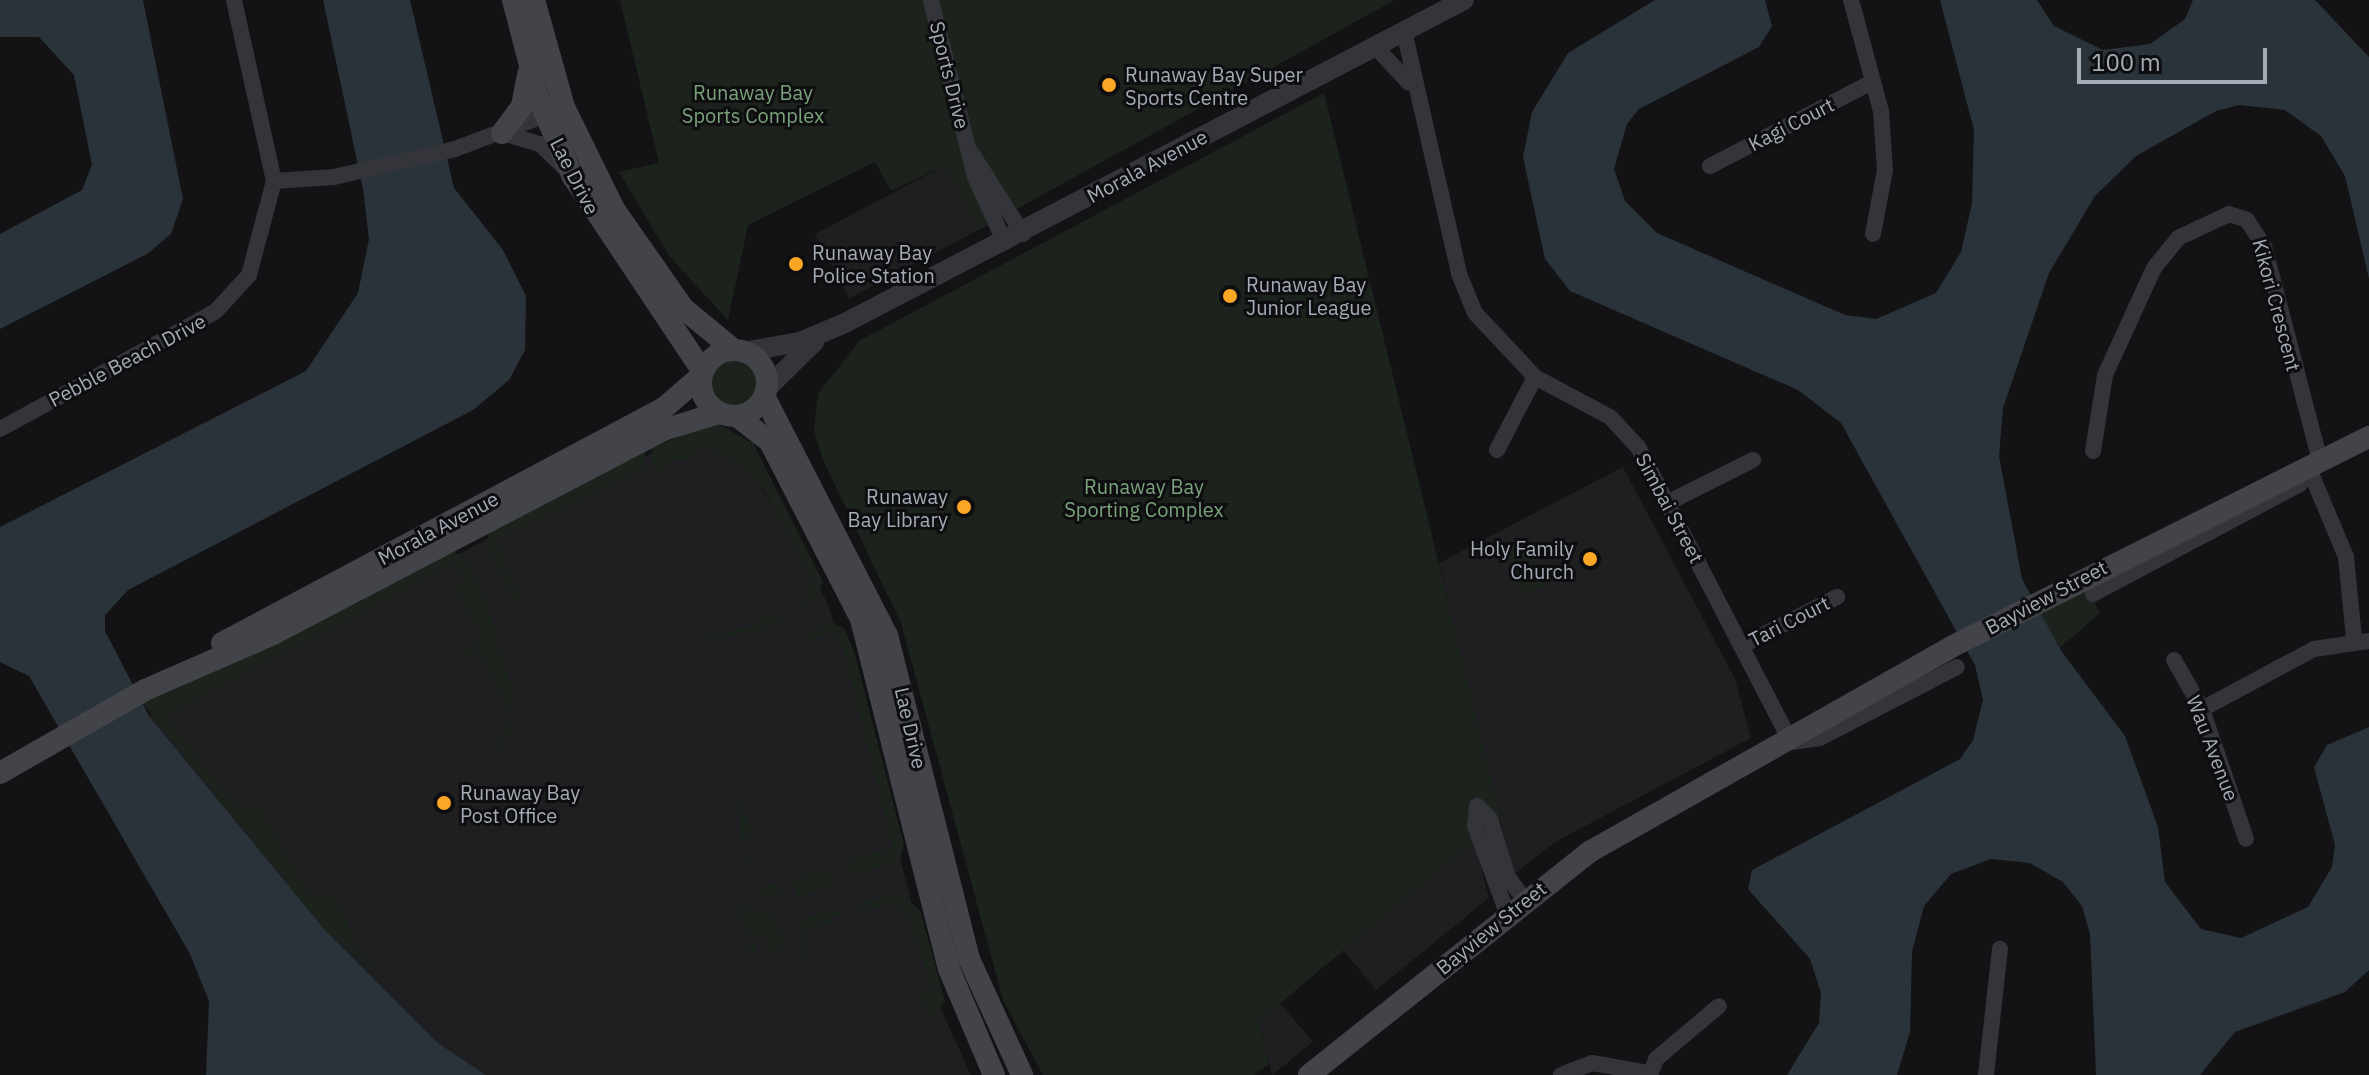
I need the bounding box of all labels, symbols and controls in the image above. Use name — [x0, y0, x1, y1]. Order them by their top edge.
street label: Sports Drive — [925, 19, 975, 131]
scale bar — [2081, 32, 2271, 82]
text: 100 m — [2091, 46, 2161, 78]
place label: Runaway Bay Super Sports Centre — [1125, 62, 1303, 109]
marker: Runaway Bay Super Sports Centre — [1100, 76, 1118, 94]
park label: Runaway Bay Sports Complex — [682, 81, 824, 128]
street label: Kagi Court — [1744, 92, 1838, 156]
street label: Morala Avenue — [1083, 124, 1211, 208]
street label: Lae Drive — [546, 134, 604, 218]
street label: Kikori Crescent — [2248, 236, 2306, 374]
place label: Runaway Bay Police Station — [812, 240, 935, 287]
marker: Runaway Bay Police Station — [787, 255, 805, 273]
place label: Runaway Bay Junior League — [1246, 272, 1371, 319]
marker: Runaway Bay Junior League — [1221, 287, 1239, 305]
street label: Pebble Beach Drive — [44, 308, 210, 412]
street label: Simbai Street — [1631, 449, 1709, 567]
park label: Runaway Bay Sporting Complex — [1064, 474, 1224, 521]
place label: Runaway Bay Library — [848, 484, 948, 531]
street label: Morala Avenue — [374, 486, 502, 570]
marker: Runaway Bay Library — [955, 498, 973, 516]
place label: Holy Family Church — [1470, 536, 1574, 583]
marker: Holy Family Church — [1581, 550, 1599, 568]
street label: Bayview Street — [1981, 555, 2111, 639]
street label: Tari Court — [1745, 591, 1833, 651]
street label: Lae Drive — [890, 685, 932, 771]
street label: Wau Avenue — [2182, 692, 2244, 804]
place label: Runaway Bay Post Office — [460, 780, 580, 827]
marker: Runaway Bay Post Office — [435, 794, 453, 812]
street label: Bayview Street — [1431, 876, 1551, 980]

